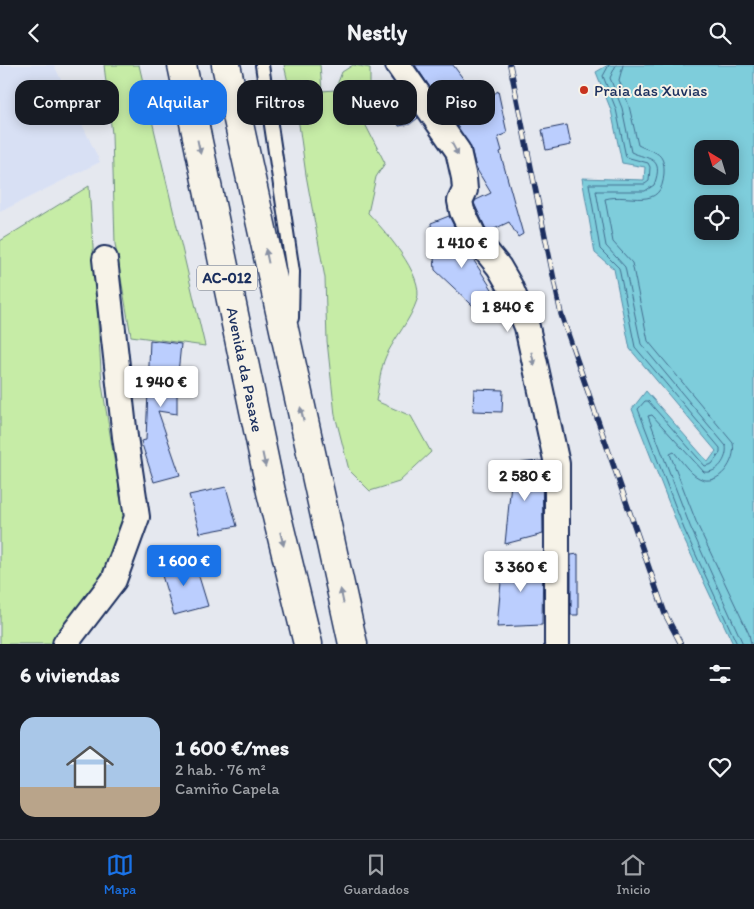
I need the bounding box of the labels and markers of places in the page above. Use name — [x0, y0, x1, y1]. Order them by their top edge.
place label: Praia das Xuvias — [594, 81, 707, 100]
marker: Praia das Xuvias — [578, 84, 590, 96]
pin: 1 410 € — [416, 227, 508, 269]
pin: 1 840 € — [462, 291, 554, 333]
pin: 1 940 € — [115, 365, 207, 408]
pin: 2 580 € — [479, 459, 571, 502]
pin: 1 600 € — [138, 545, 230, 587]
pin: 3 360 € — [475, 551, 567, 593]

